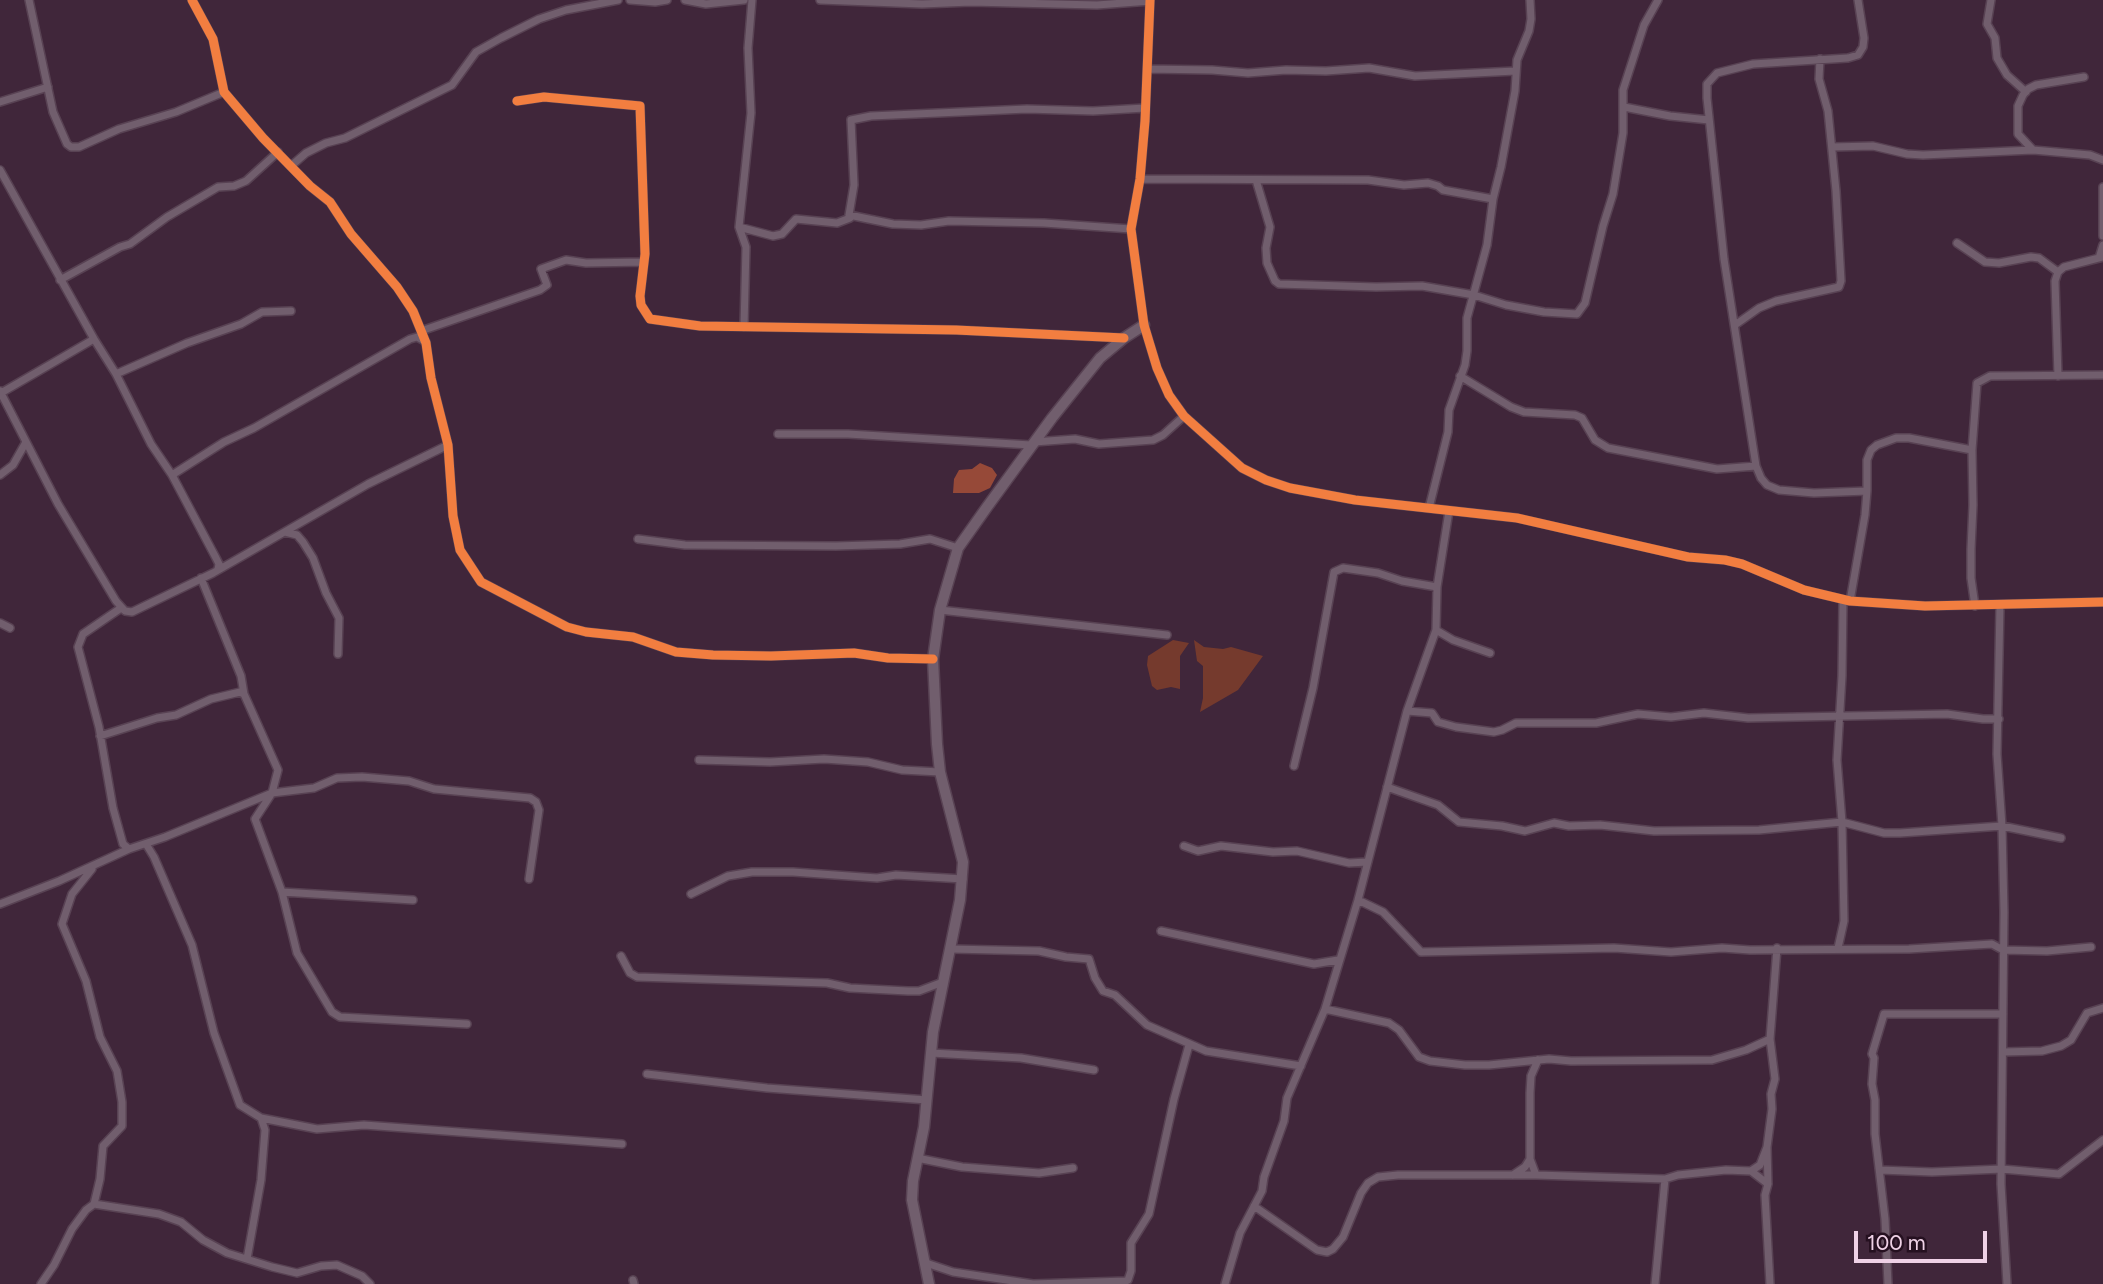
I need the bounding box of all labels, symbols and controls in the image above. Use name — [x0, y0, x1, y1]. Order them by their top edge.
scale bar — [1858, 1218, 1991, 1262]
text: 100 m — [1867, 1230, 1926, 1255]

